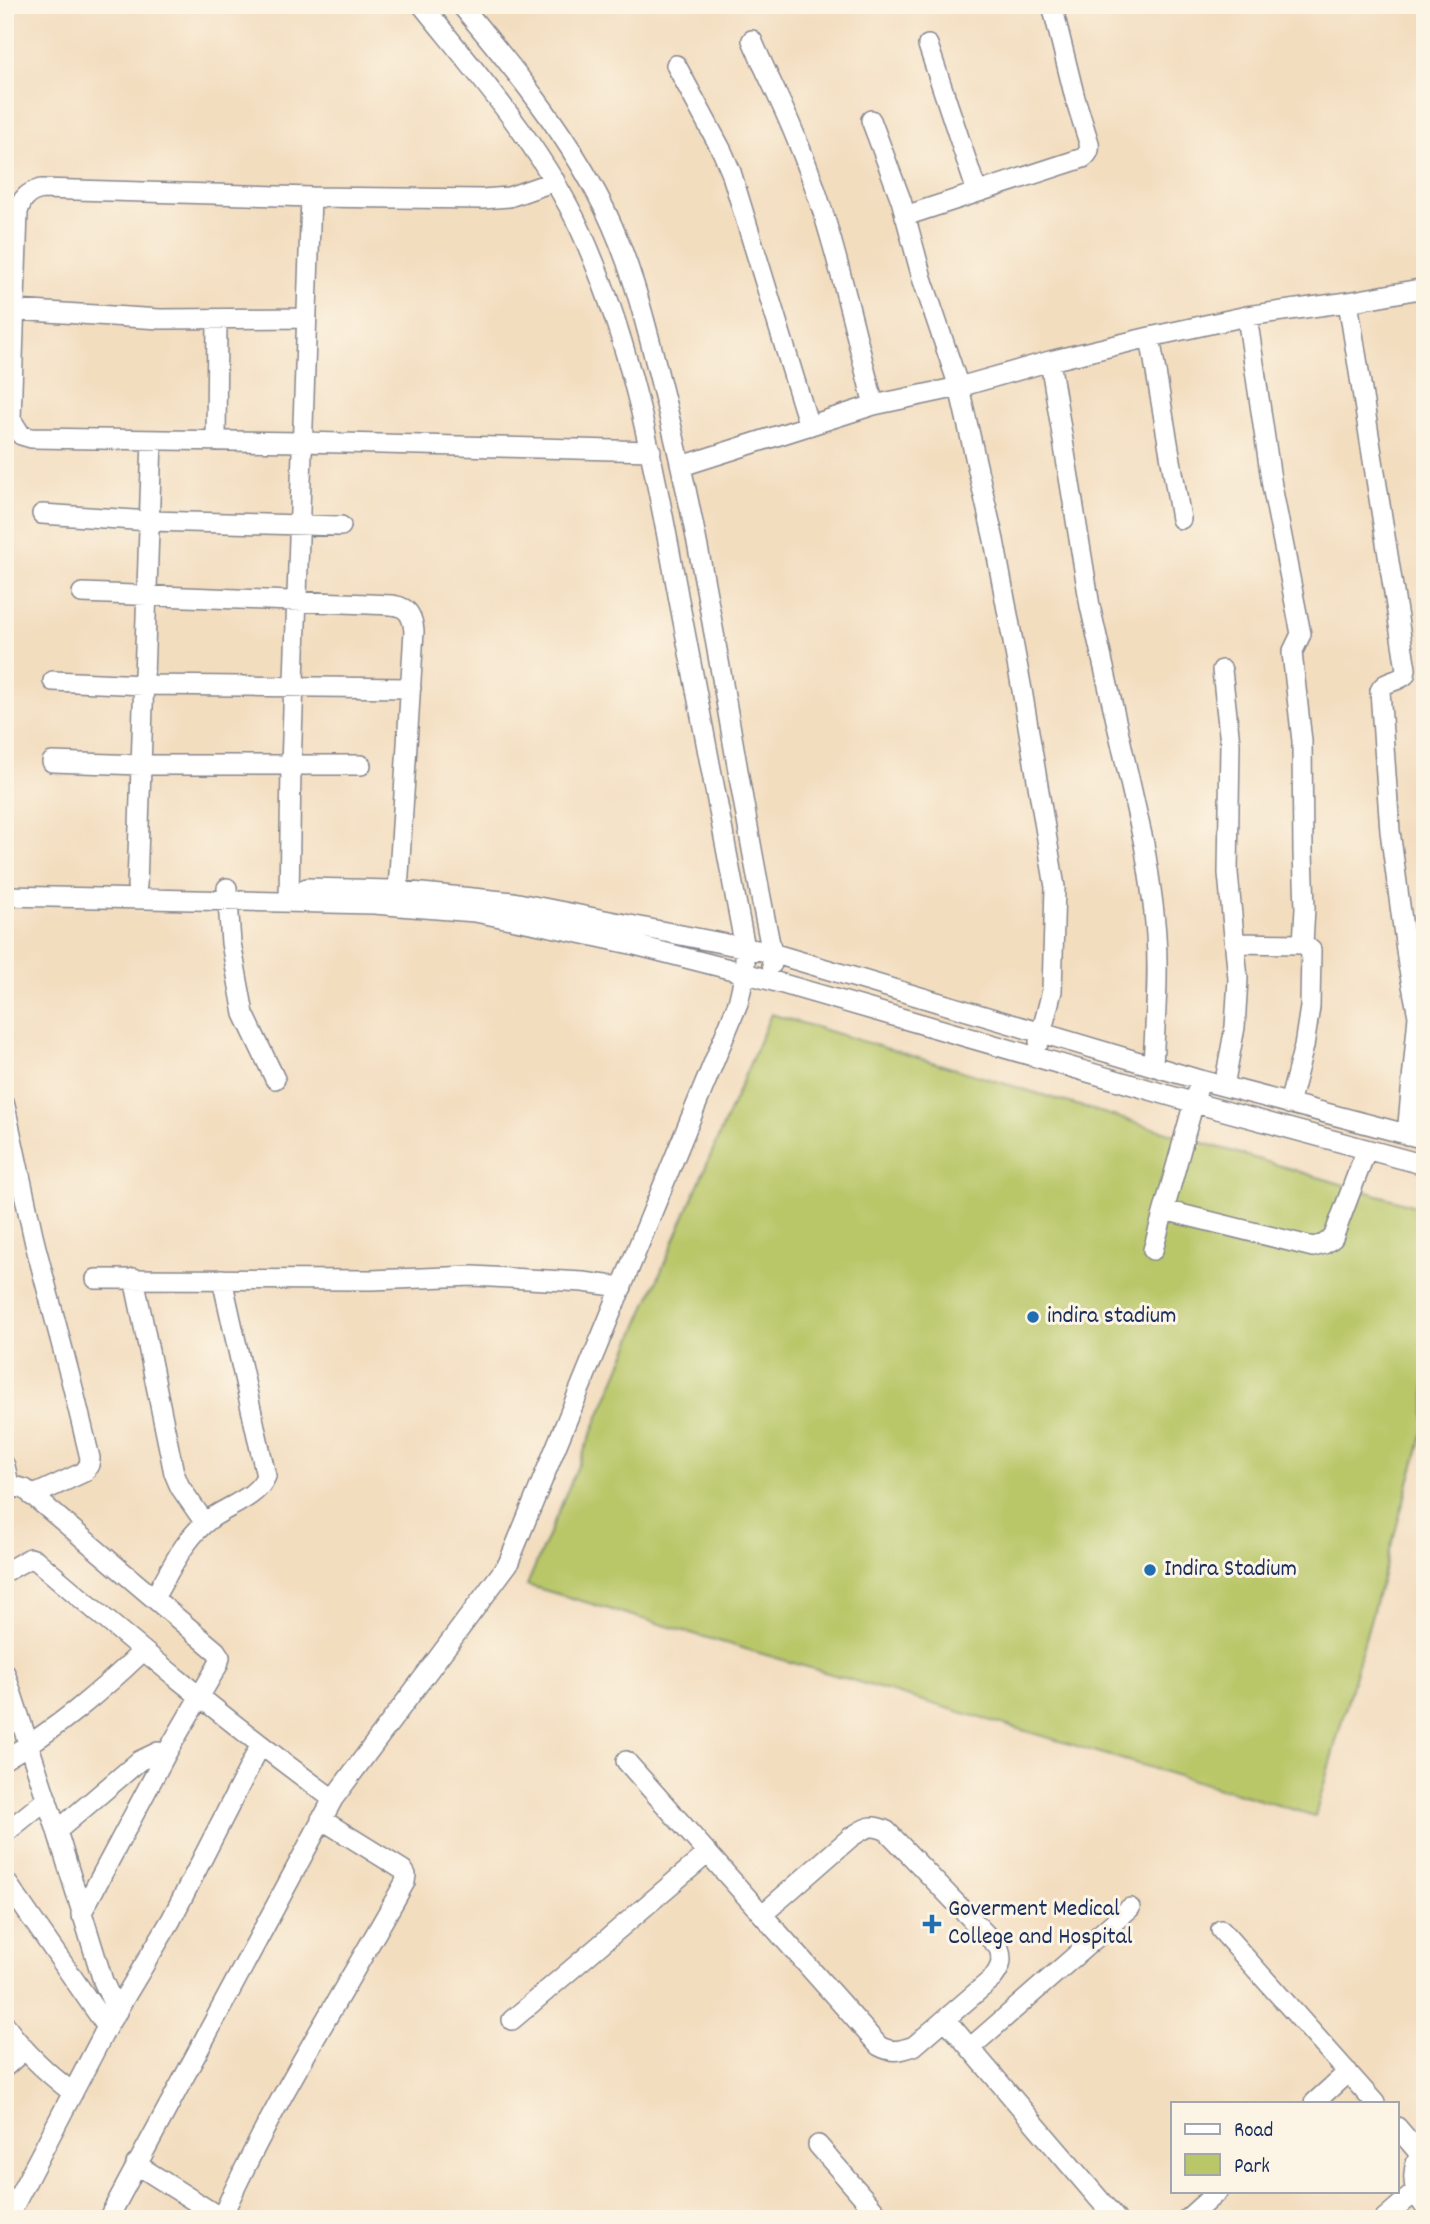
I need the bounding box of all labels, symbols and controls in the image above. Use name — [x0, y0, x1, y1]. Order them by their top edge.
place label: indira stadium — [1047, 1300, 1176, 1334]
marker: indira stadium — [1025, 1309, 1041, 1325]
place label: Indira Stadium — [1164, 1553, 1297, 1587]
marker: Indira Stadium — [1142, 1562, 1158, 1578]
place label: Goverment Medical College and Hospital — [948, 1893, 1133, 1955]
marker: Goverment Medical College and Hospital — [922, 1914, 942, 1934]
legend — [1171, 2102, 1398, 2192]
text: Road — [1234, 2117, 1273, 2147]
text: Park — [1234, 2153, 1270, 2183]

